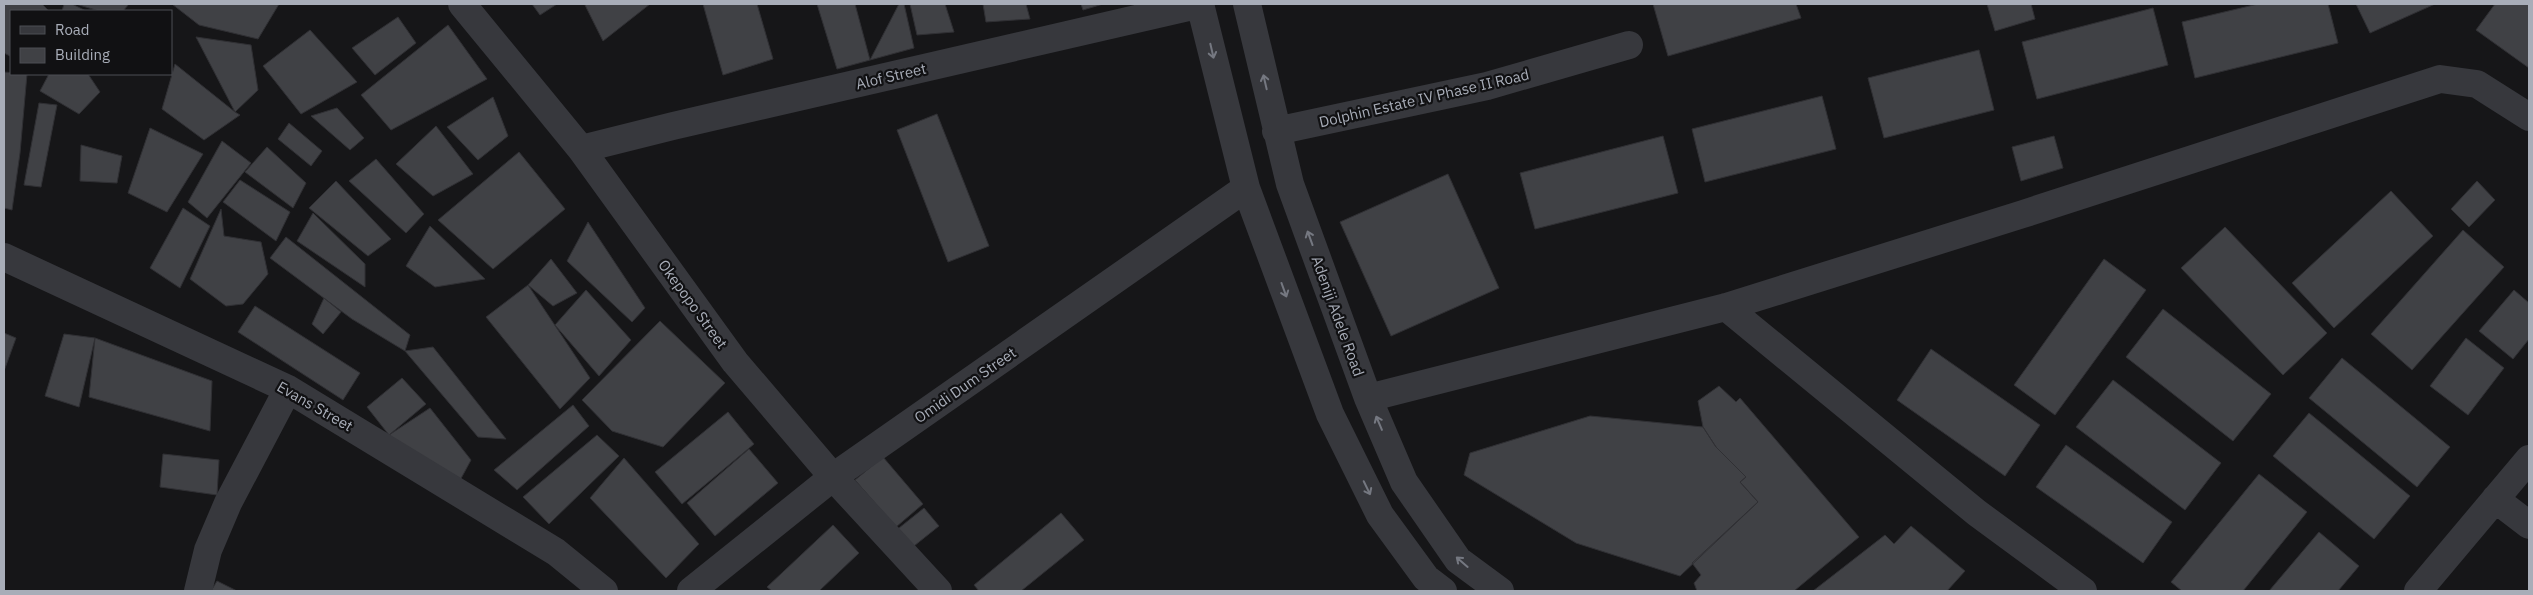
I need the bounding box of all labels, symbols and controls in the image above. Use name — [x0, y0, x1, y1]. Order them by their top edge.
legend — [10, 10, 172, 75]
text: Road — [55, 20, 90, 39]
one-way arrow — [1208, 43, 1217, 59]
text: Building — [55, 45, 110, 64]
street label: Alof Street — [854, 59, 928, 93]
street label: Dolphin Estate IV Phase II Road — [1317, 65, 1531, 131]
one-way arrow — [1260, 75, 1269, 91]
one-way arrow — [1305, 231, 1314, 247]
street label: Adeniji Adele Road — [1307, 253, 1369, 379]
street label: Okepopo Street — [654, 256, 732, 352]
one-way arrow — [1280, 282, 1289, 297]
street label: Omidi Dum Street — [910, 343, 1020, 427]
street label: Evans Street — [274, 377, 356, 435]
one-way arrow — [1373, 416, 1382, 431]
one-way arrow — [1362, 480, 1372, 495]
one-way arrow — [1455, 556, 1468, 567]

